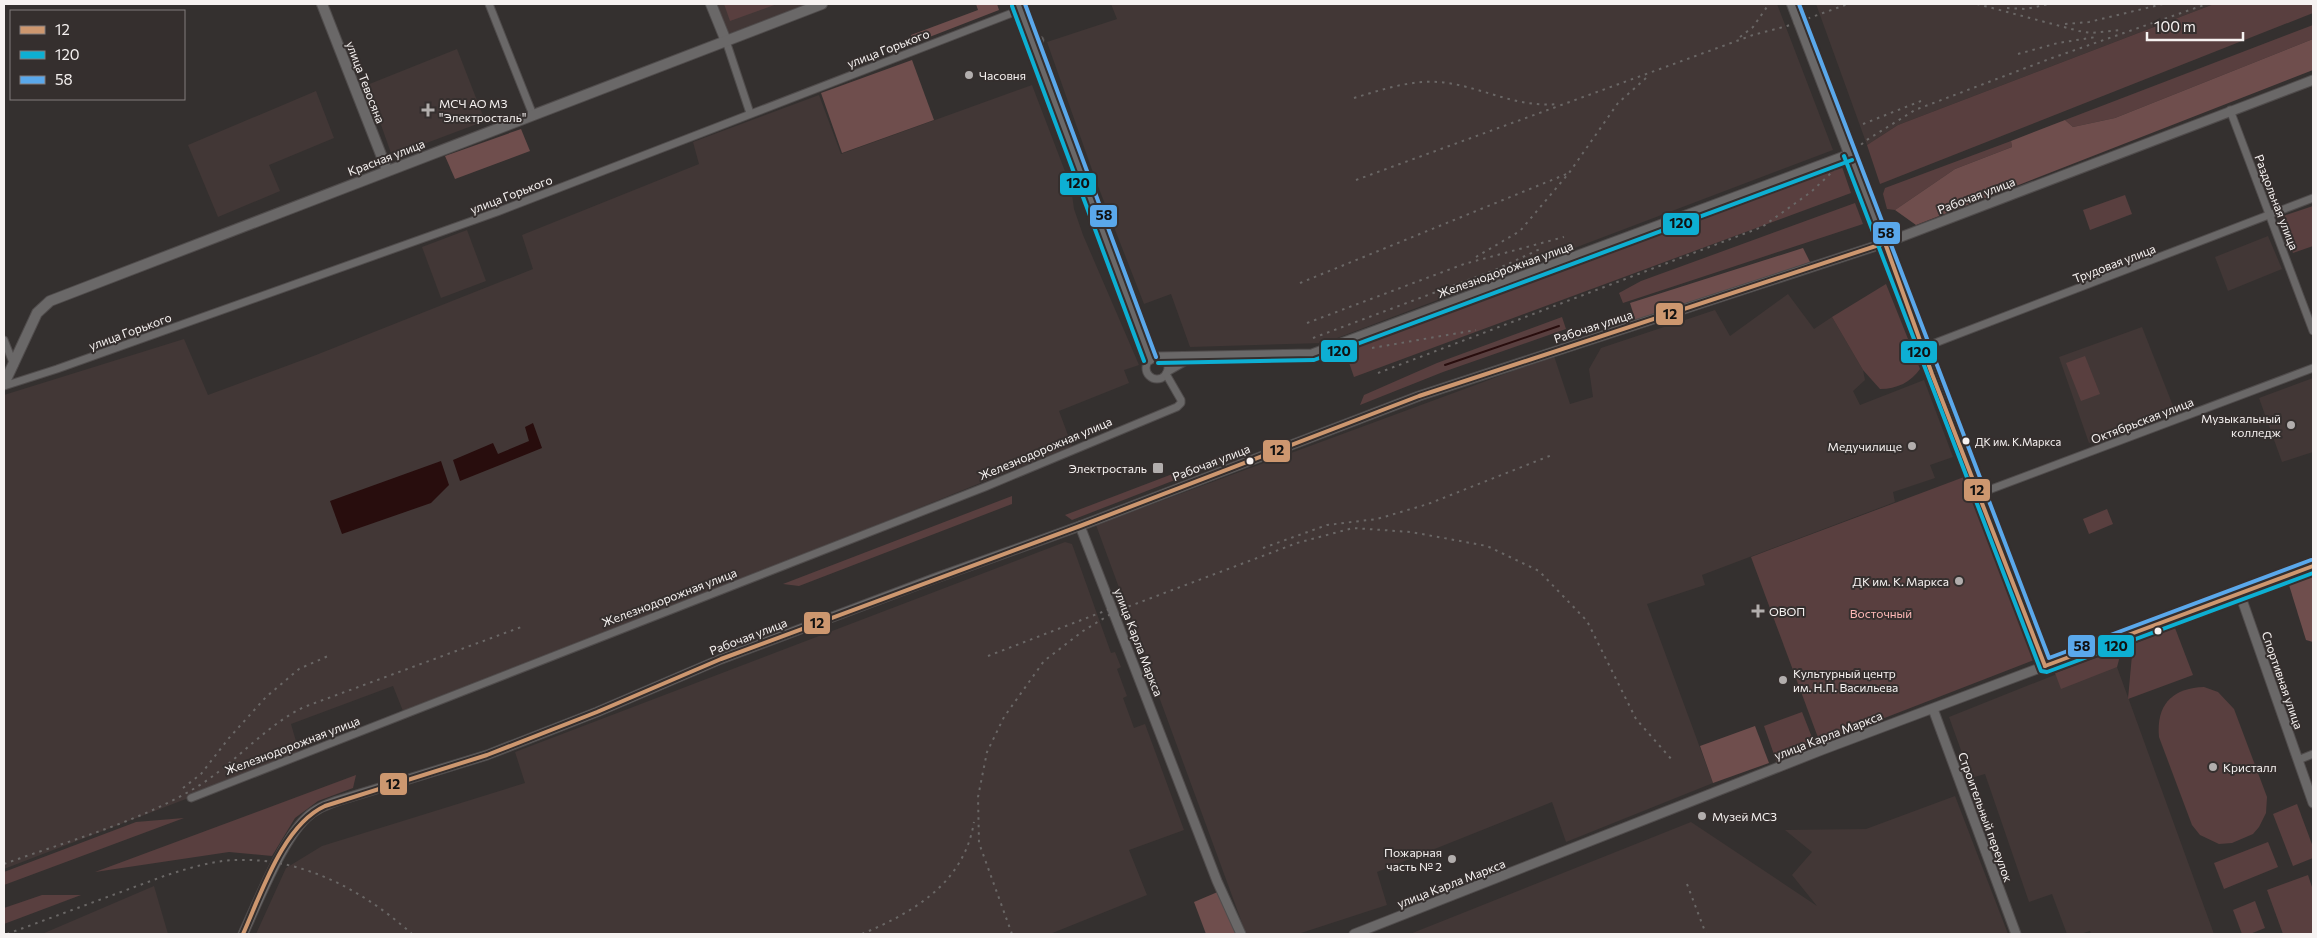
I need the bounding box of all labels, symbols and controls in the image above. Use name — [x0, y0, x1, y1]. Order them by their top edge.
legend — [10, 10, 185, 100]
scale bar — [2147, 10, 2243, 42]
text: 100 m — [2154, 17, 2196, 35]
text: 12 — [55, 20, 70, 38]
street label: улица Горького — [845, 26, 931, 70]
street label: улица Тевосяна — [344, 39, 388, 125]
text: 120 — [55, 45, 79, 63]
place label: Часовня — [979, 68, 1026, 82]
marker: Часовня — [963, 69, 975, 81]
text: 58 — [55, 70, 73, 88]
place label: МСЧ АО МЗ "Электросталь" — [439, 96, 526, 124]
marker: МСЧ АО МЗ "Электросталь" — [421, 103, 435, 117]
street label: Красная улица — [345, 136, 427, 178]
street label: Раздольная улица — [2252, 152, 2302, 252]
street label: улица Горького — [468, 172, 554, 216]
line badge: 120 — [1059, 172, 1097, 196]
text: 120 — [1066, 174, 1090, 191]
street label: Рабочая улица — [1935, 174, 2017, 216]
line badge: 58 — [1089, 204, 1118, 228]
text: 58 — [1096, 206, 1113, 223]
line badge: 120 — [1662, 212, 1700, 236]
text: 120 — [1669, 214, 1693, 231]
line badge: 58 — [1872, 221, 1901, 245]
text: 58 — [1878, 224, 1895, 241]
street label: Железнодорожная улица — [1435, 238, 1575, 300]
street label: Трудовая улица — [2071, 241, 2157, 285]
line badge: 12 — [1655, 302, 1684, 326]
text: 12 — [1663, 305, 1677, 322]
street label: Рабочая улица — [1552, 307, 1634, 345]
street label: улица Горького — [87, 310, 173, 352]
line badge: 120 — [1320, 339, 1358, 363]
line badge: 120 — [1900, 340, 1938, 364]
text: 120 — [1327, 342, 1351, 359]
text: 120 — [1907, 343, 1931, 360]
street label: Октябрьская улица — [2089, 394, 2195, 446]
place label: Музыкальный колледж — [2201, 411, 2281, 439]
street label: Железнодорожная улица — [976, 414, 1114, 482]
marker: Музыкальный колледж — [2285, 419, 2297, 431]
place label: ДК им. К.Маркса — [1975, 435, 2061, 448]
marker: ДК им. К.Маркса — [1961, 436, 1971, 446]
line badge: 12 — [1262, 439, 1291, 463]
place label: Медучилище — [1828, 439, 1902, 453]
marker: Медучилище — [1906, 440, 1918, 452]
street label: Рабочая улица — [1170, 441, 1252, 483]
text: 12 — [1270, 441, 1284, 458]
unlabelled marker — [1245, 456, 1255, 466]
place label: Электросталь — [1069, 461, 1147, 475]
marker: Электросталь — [1151, 461, 1165, 475]
line badge: 12 — [1963, 478, 1991, 502]
text: 12 — [1970, 481, 1984, 498]
street label: Железнодорожная улица — [600, 565, 738, 629]
place label: ДК им. К. Маркса — [1853, 574, 1949, 588]
marker: ДК им. К. Маркса — [1953, 575, 1965, 587]
street label: улица Карла Маркса — [1112, 586, 1166, 698]
marker: ОВОП — [1751, 604, 1765, 618]
place label: ОВОП — [1769, 604, 1805, 618]
park label: Восточный — [1850, 606, 1912, 620]
line badge: 12 — [803, 611, 831, 635]
text: 12 — [810, 614, 824, 631]
street label: Рабочая улица — [707, 615, 789, 657]
unlabelled marker — [2153, 626, 2163, 636]
street label: Спортивная улица — [2260, 629, 2306, 731]
line badge: 58 — [2067, 634, 2096, 658]
line badge: 120 — [2097, 634, 2135, 658]
text: 58 — [2074, 637, 2091, 654]
text: 120 — [2104, 637, 2128, 654]
place label: Культурный центр им. Н.П. Васильева — [1793, 666, 1898, 694]
marker: Культурный центр им. Н.П. Васильева — [1777, 674, 1789, 686]
street label: улица Карла Маркса — [1772, 708, 1884, 762]
street label: Железнодорожная улица — [223, 713, 361, 777]
street label: Строительный переулок — [1956, 750, 2016, 884]
place label: Кристалл — [2223, 760, 2277, 774]
marker: Кристалл — [2207, 761, 2219, 773]
line badge: 12 — [379, 772, 408, 796]
text: 12 — [386, 775, 400, 792]
place label: Музей МСЗ — [1712, 809, 1777, 823]
marker: Музей МСЗ — [1696, 810, 1708, 822]
place label: Пожарная часть № 2 — [1384, 845, 1442, 873]
marker: Пожарная часть № 2 — [1446, 853, 1458, 865]
street label: улица Карла Маркса — [1395, 856, 1507, 910]

